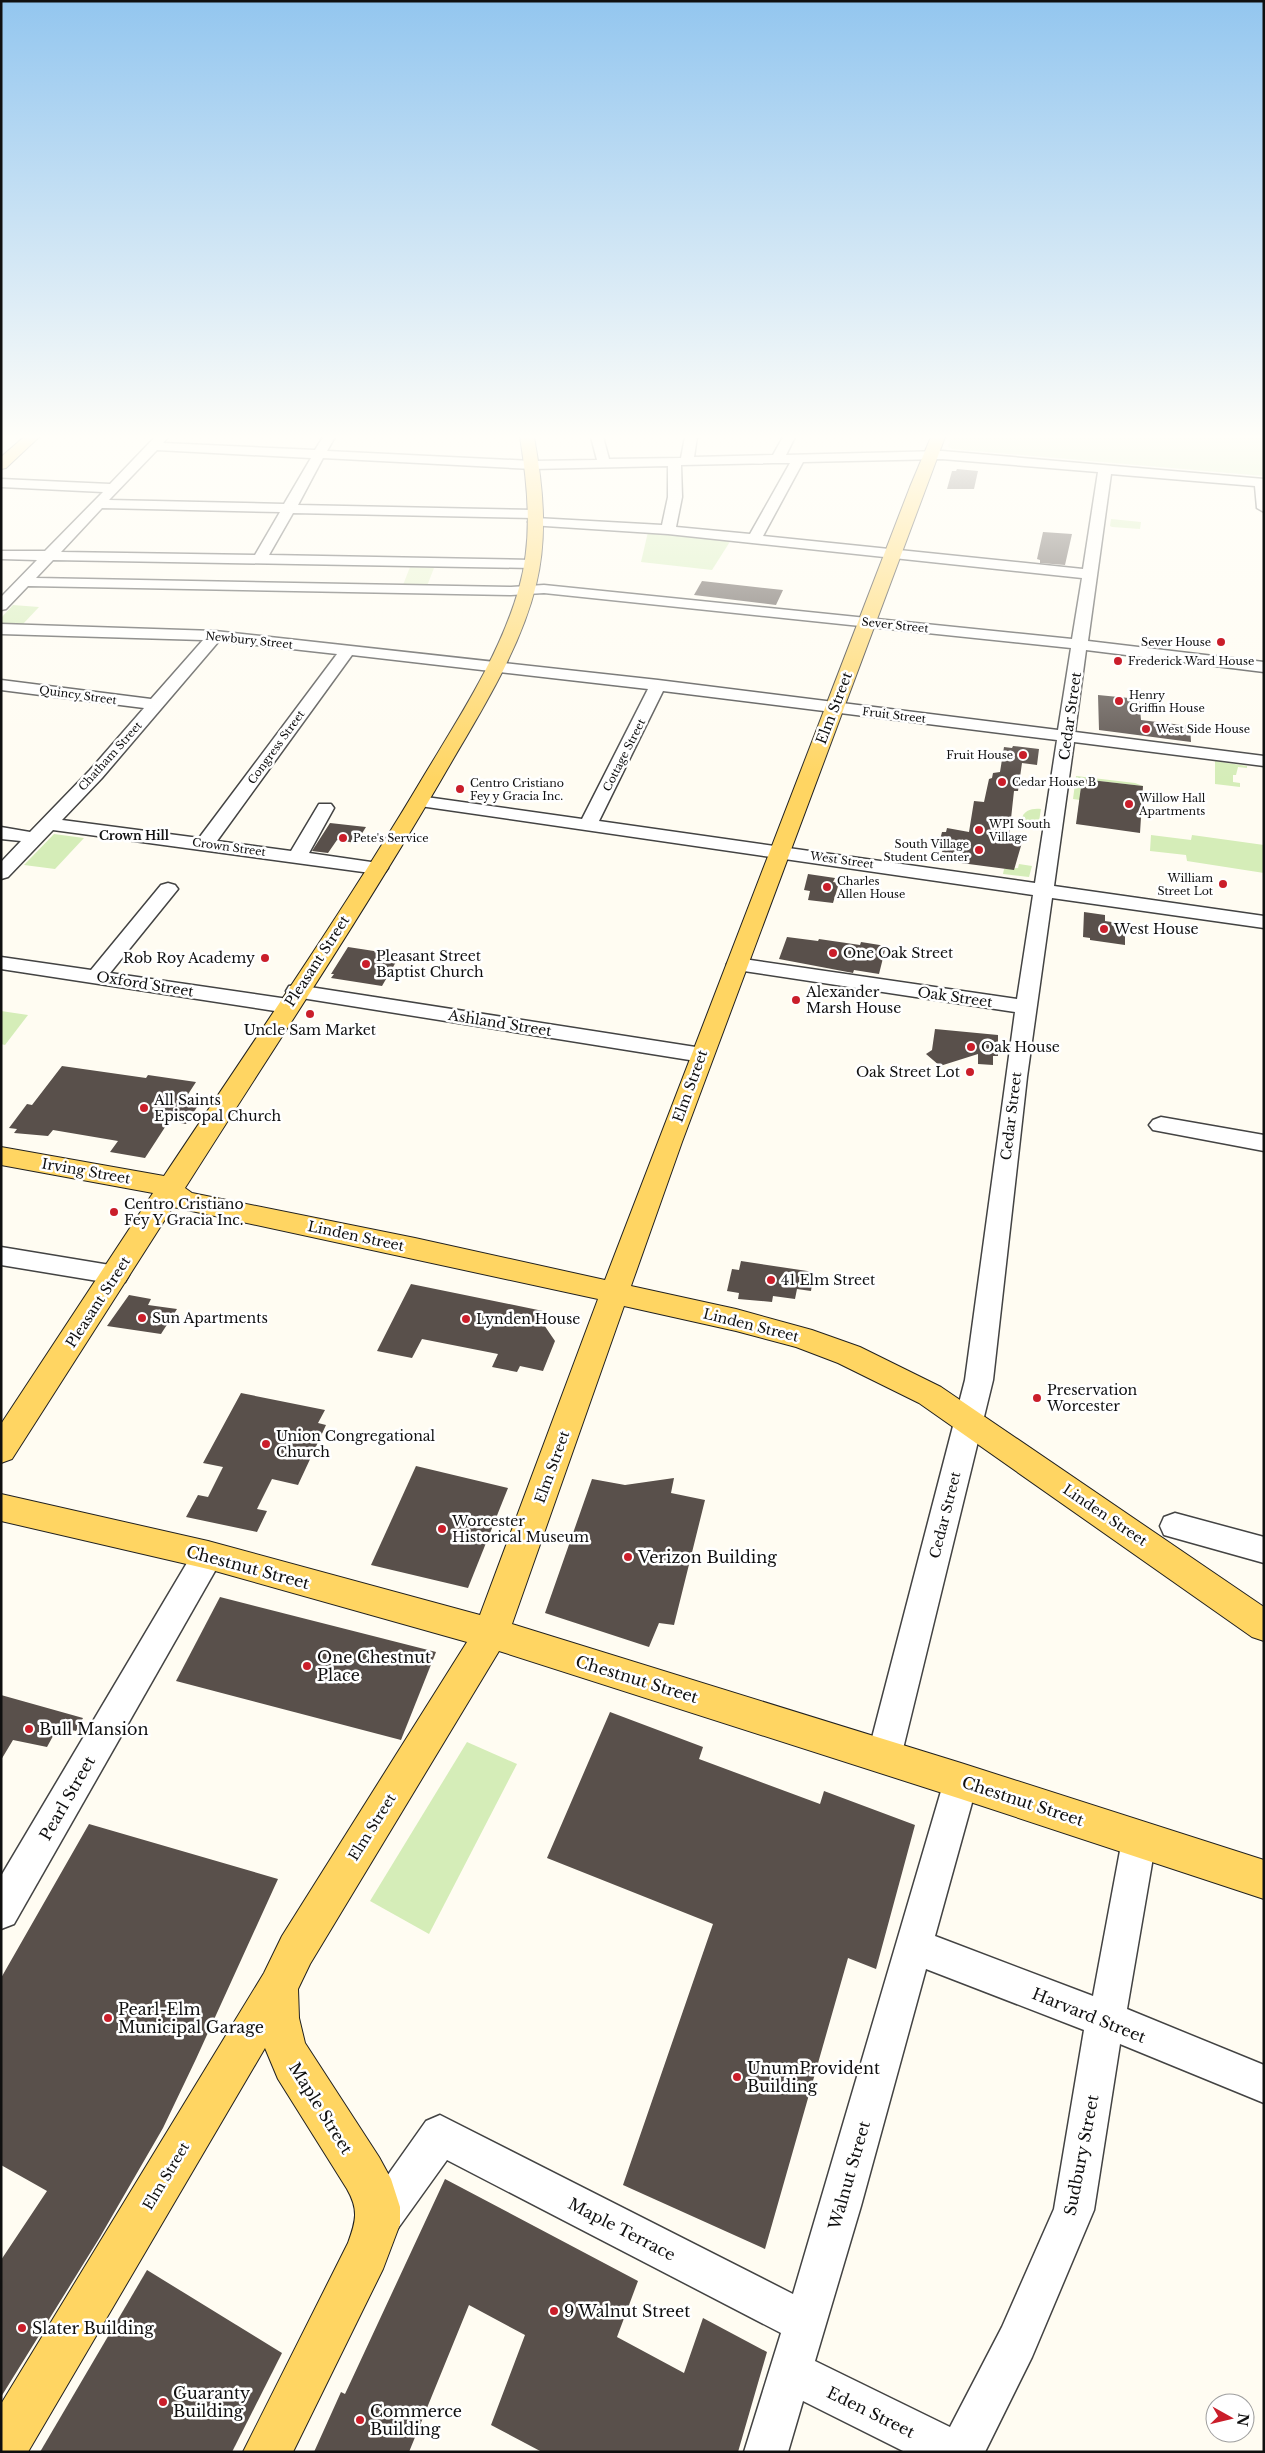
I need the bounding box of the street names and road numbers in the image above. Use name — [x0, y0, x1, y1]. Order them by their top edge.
street label: Sever Street — [861, 615, 930, 636]
street label: Newbury Street — [205, 628, 294, 652]
street label: Elm Street — [812, 669, 856, 747]
street label: Cedar Street — [1055, 670, 1085, 761]
street label: Quincy Street — [38, 683, 118, 707]
street label: Fruit Street — [861, 704, 927, 726]
street label: Congress Street — [245, 707, 308, 787]
street label: Cottage Street — [600, 716, 649, 794]
street label: Chatham Street — [75, 718, 145, 794]
street label: Crown Street — [191, 835, 268, 859]
street label: West Street — [808, 848, 875, 871]
street label: Pleasant Street — [281, 911, 354, 1010]
street label: Oxford Street — [95, 967, 196, 1001]
street label: Oak Street — [916, 983, 994, 1011]
street label: Ashland Street — [446, 1006, 554, 1040]
street label: Elm Street — [669, 1047, 712, 1125]
street label: Cedar Street — [997, 1070, 1025, 1161]
street label: Irving Street — [40, 1154, 132, 1188]
street label: Linden Street — [306, 1217, 406, 1255]
street label: Pleasant Street — [62, 1252, 135, 1351]
street label: Linden Street — [701, 1304, 801, 1346]
street label: Elm Street — [531, 1428, 574, 1506]
street label: Cedar Street — [926, 1469, 965, 1560]
street label: Linden Street — [1059, 1480, 1151, 1550]
street label: Chestnut Street — [184, 1541, 312, 1593]
street label: Chestnut Street — [573, 1651, 701, 1707]
street label: Pearl Street — [35, 1752, 99, 1844]
street label: Chestnut Street — [960, 1772, 1086, 1830]
street label: Elm Street — [344, 1789, 400, 1864]
street label: Harvard Street — [1029, 1983, 1149, 2047]
street label: Maple Street — [285, 2058, 357, 2158]
street label: Sudbury Street — [1059, 2093, 1103, 2217]
street label: Walnut Street — [824, 2118, 874, 2233]
street label: Elm Street — [139, 2138, 194, 2213]
street label: Maple Terrace — [565, 2193, 679, 2265]
street label: Eden Street — [824, 2382, 918, 2442]

